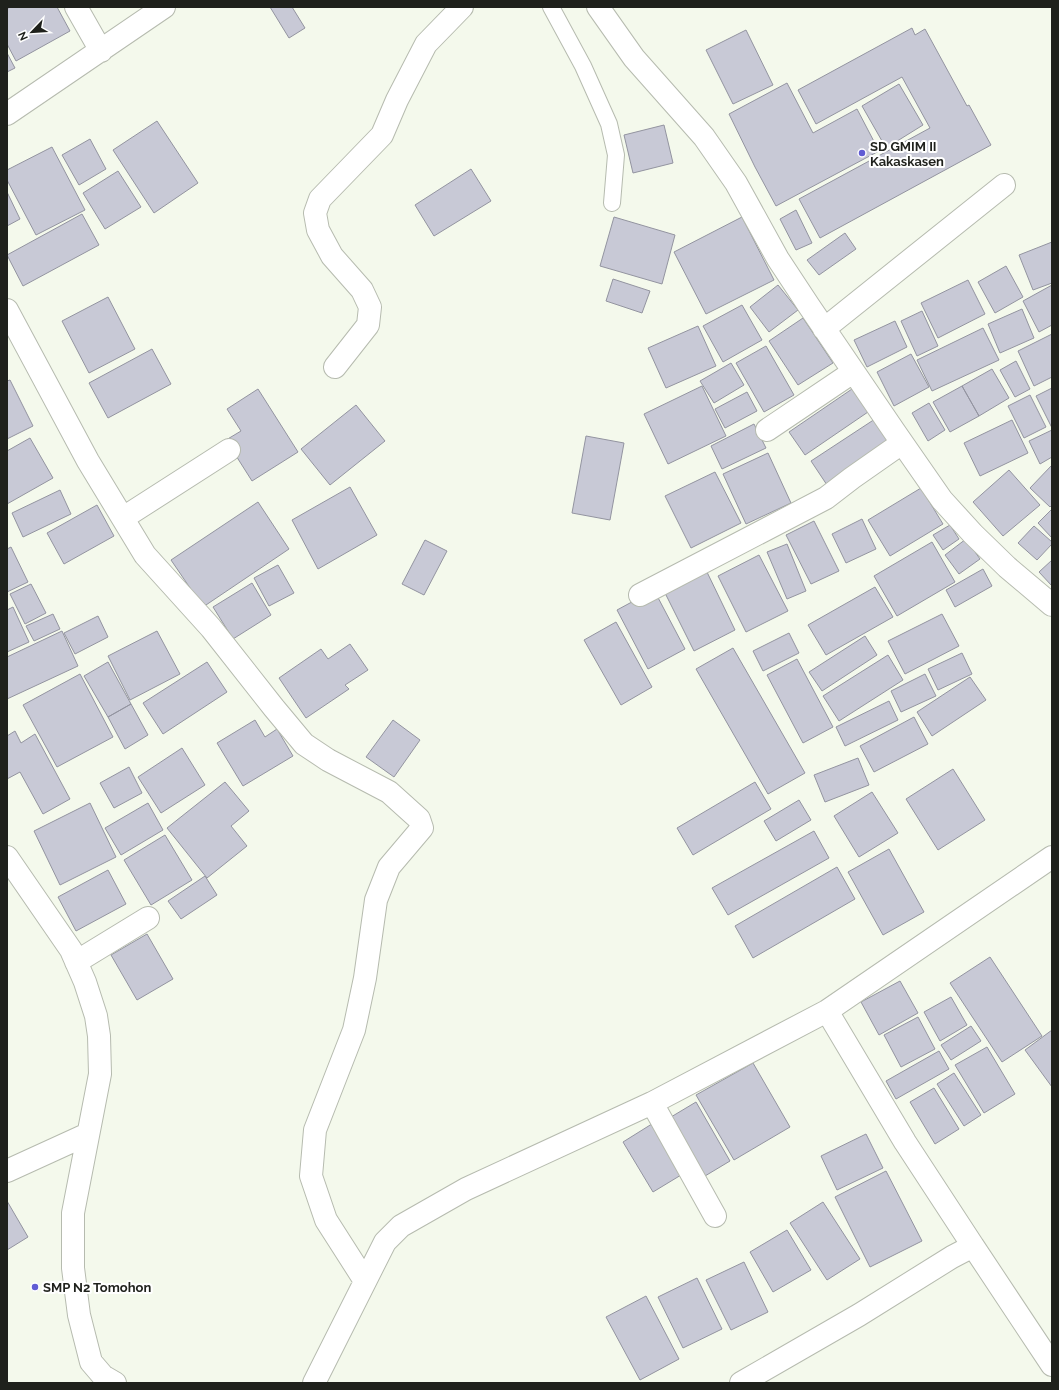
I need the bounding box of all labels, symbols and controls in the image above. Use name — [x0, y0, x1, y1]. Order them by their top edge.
north arrow — [12, 12, 52, 52]
text: N — [16, 29, 31, 43]
place label: SD GMIM II Kakaskasen — [870, 139, 944, 169]
marker: SD GMIM II Kakaskasen — [857, 148, 867, 158]
place label: SMP N2 Tomohon — [43, 1280, 151, 1295]
marker: SMP N2 Tomohon — [30, 1282, 40, 1292]

